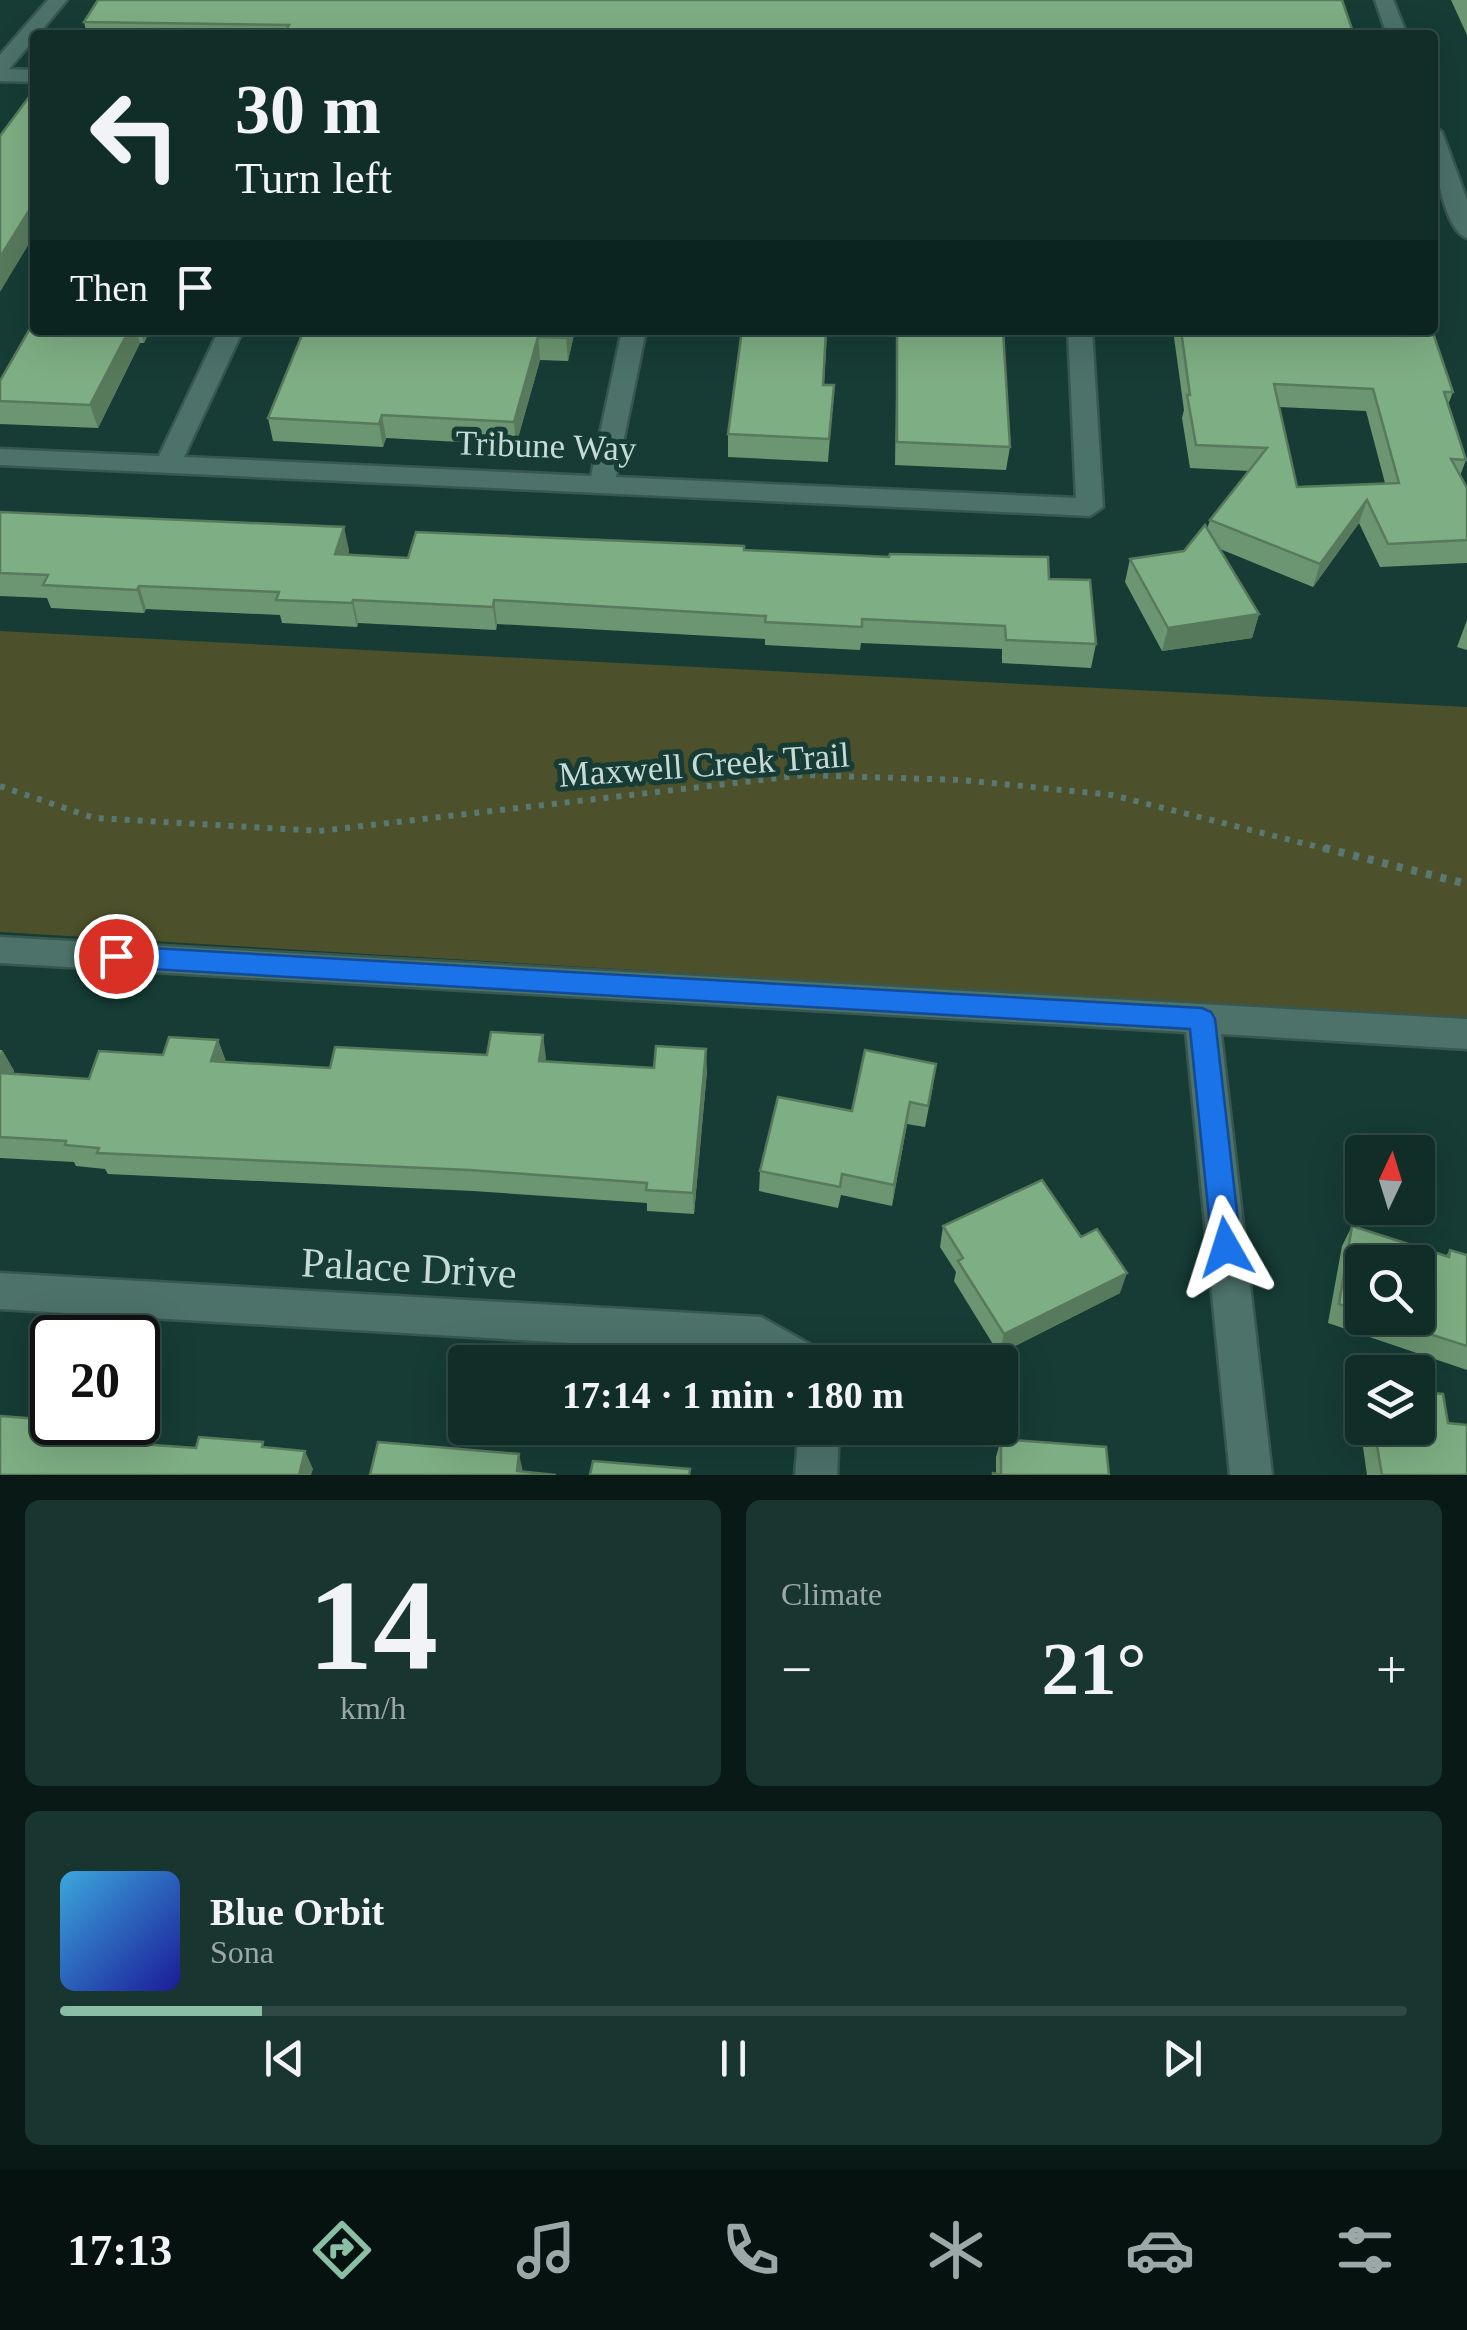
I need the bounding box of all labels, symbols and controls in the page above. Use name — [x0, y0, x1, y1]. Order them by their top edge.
icon: left — [70, 70, 200, 200]
text: 30 m — [235, 71, 381, 148]
text: Turn left — [235, 153, 392, 203]
icon: arrive — [168, 260, 223, 315]
text: Then — [70, 267, 148, 309]
street label: Tribune Way — [455, 423, 638, 469]
street label: Maxwell Creek Trail — [557, 735, 851, 795]
pin — [74, 914, 159, 999]
icon: arrive — [89, 929, 144, 984]
north arrow — [1345, 1135, 1435, 1225]
map controls — [1345, 1135, 1435, 1445]
position arrow — [1174, 1195, 1278, 1299]
street label: Palace Drive — [300, 1239, 518, 1297]
button: search — [1345, 1245, 1435, 1335]
speed limit sign: 20 — [30, 1315, 160, 1445]
button: layers — [1345, 1355, 1435, 1445]
text: 17:14 · 1 min · 180 m — [562, 1374, 904, 1416]
text: 14 — [308, 1553, 438, 1697]
text: Climate — [781, 1576, 882, 1612]
text: 21° — [1042, 1627, 1147, 1710]
text: − — [781, 1639, 812, 1700]
text: + — [1376, 1639, 1407, 1700]
text: km/h — [340, 1690, 406, 1726]
text: Blue Orbit — [210, 1891, 384, 1933]
text: Sona — [210, 1934, 274, 1970]
icon: previous — [257, 2031, 312, 2086]
icon: pause — [706, 2031, 761, 2086]
icon: next — [1155, 2031, 1210, 2086]
icon: directions — [307, 2215, 377, 2285]
icon: music — [511, 2215, 581, 2285]
icon: phone — [716, 2215, 786, 2285]
icon: climate — [921, 2215, 991, 2285]
icon: car — [1125, 2215, 1195, 2285]
icon: filters — [1330, 2215, 1400, 2285]
text: 17:13 — [67, 2225, 172, 2275]

